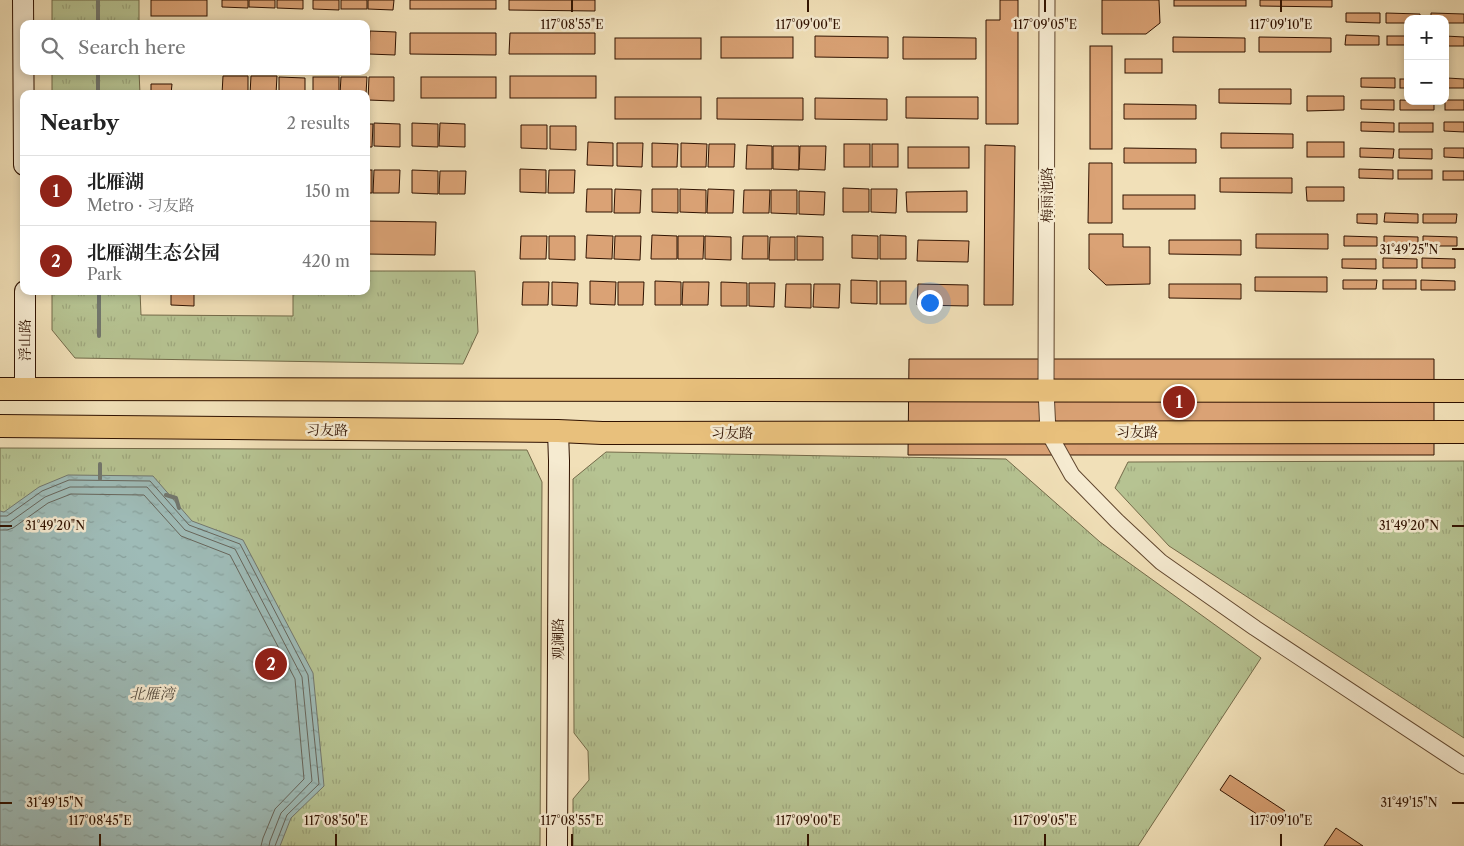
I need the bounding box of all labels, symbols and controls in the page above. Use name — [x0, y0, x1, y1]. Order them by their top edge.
map controls — [1404, 15, 1449, 105]
button: + — [1404, 15, 1449, 60]
text: 117°08'55"E — [540, 17, 604, 32]
text: 117°09'00"E — [775, 17, 841, 32]
text: 117°09'05"E — [1013, 17, 1077, 32]
text: 117°09'10"E — [1250, 17, 1312, 32]
search box — [20, 20, 370, 75]
icon: search — [38, 34, 66, 62]
text: Search here — [78, 36, 186, 59]
button: − — [1404, 60, 1449, 105]
text: Nearby — [40, 110, 119, 135]
text: 2 results — [287, 113, 350, 133]
street label: 梅雨池路 — [1038, 167, 1056, 223]
text: 北雁湖 — [87, 170, 144, 193]
text: 1 — [52, 181, 60, 201]
text: 150 m — [305, 181, 350, 201]
text: Metro · 习友路 — [87, 195, 195, 215]
text: 北雁湖生态公园 — [87, 241, 220, 264]
text: 31°49'25"N — [1380, 242, 1439, 257]
text: 2 — [51, 251, 61, 271]
text: 420 m — [302, 251, 350, 271]
text: Park — [87, 264, 122, 284]
your location — [917, 290, 943, 316]
street label: 浮山路 — [16, 319, 34, 361]
pin: 1 — [1163, 383, 1195, 421]
street label: 习友路 — [306, 421, 348, 439]
street label: 习友路 — [1116, 423, 1158, 441]
street label: 习友路 — [711, 424, 753, 442]
text: 31°49'20"N — [25, 518, 85, 533]
text: 31°49'20"N — [1379, 518, 1439, 533]
street label: 观澜路 — [549, 618, 567, 660]
pin: 2 — [255, 645, 287, 683]
water label: 北雁湾 — [129, 684, 177, 703]
text: 31°49'15"N — [26, 795, 84, 810]
text: 31°49'15"N — [1380, 795, 1438, 810]
text: 117°08'45"E — [69, 813, 131, 828]
text: 117°08'50"E — [304, 813, 368, 828]
text: 117°08'55"E — [540, 813, 604, 828]
text: 117°09'00"E — [775, 813, 841, 828]
text: 117°09'05"E — [1013, 813, 1077, 828]
text: 117°09'10"E — [1250, 813, 1312, 828]

